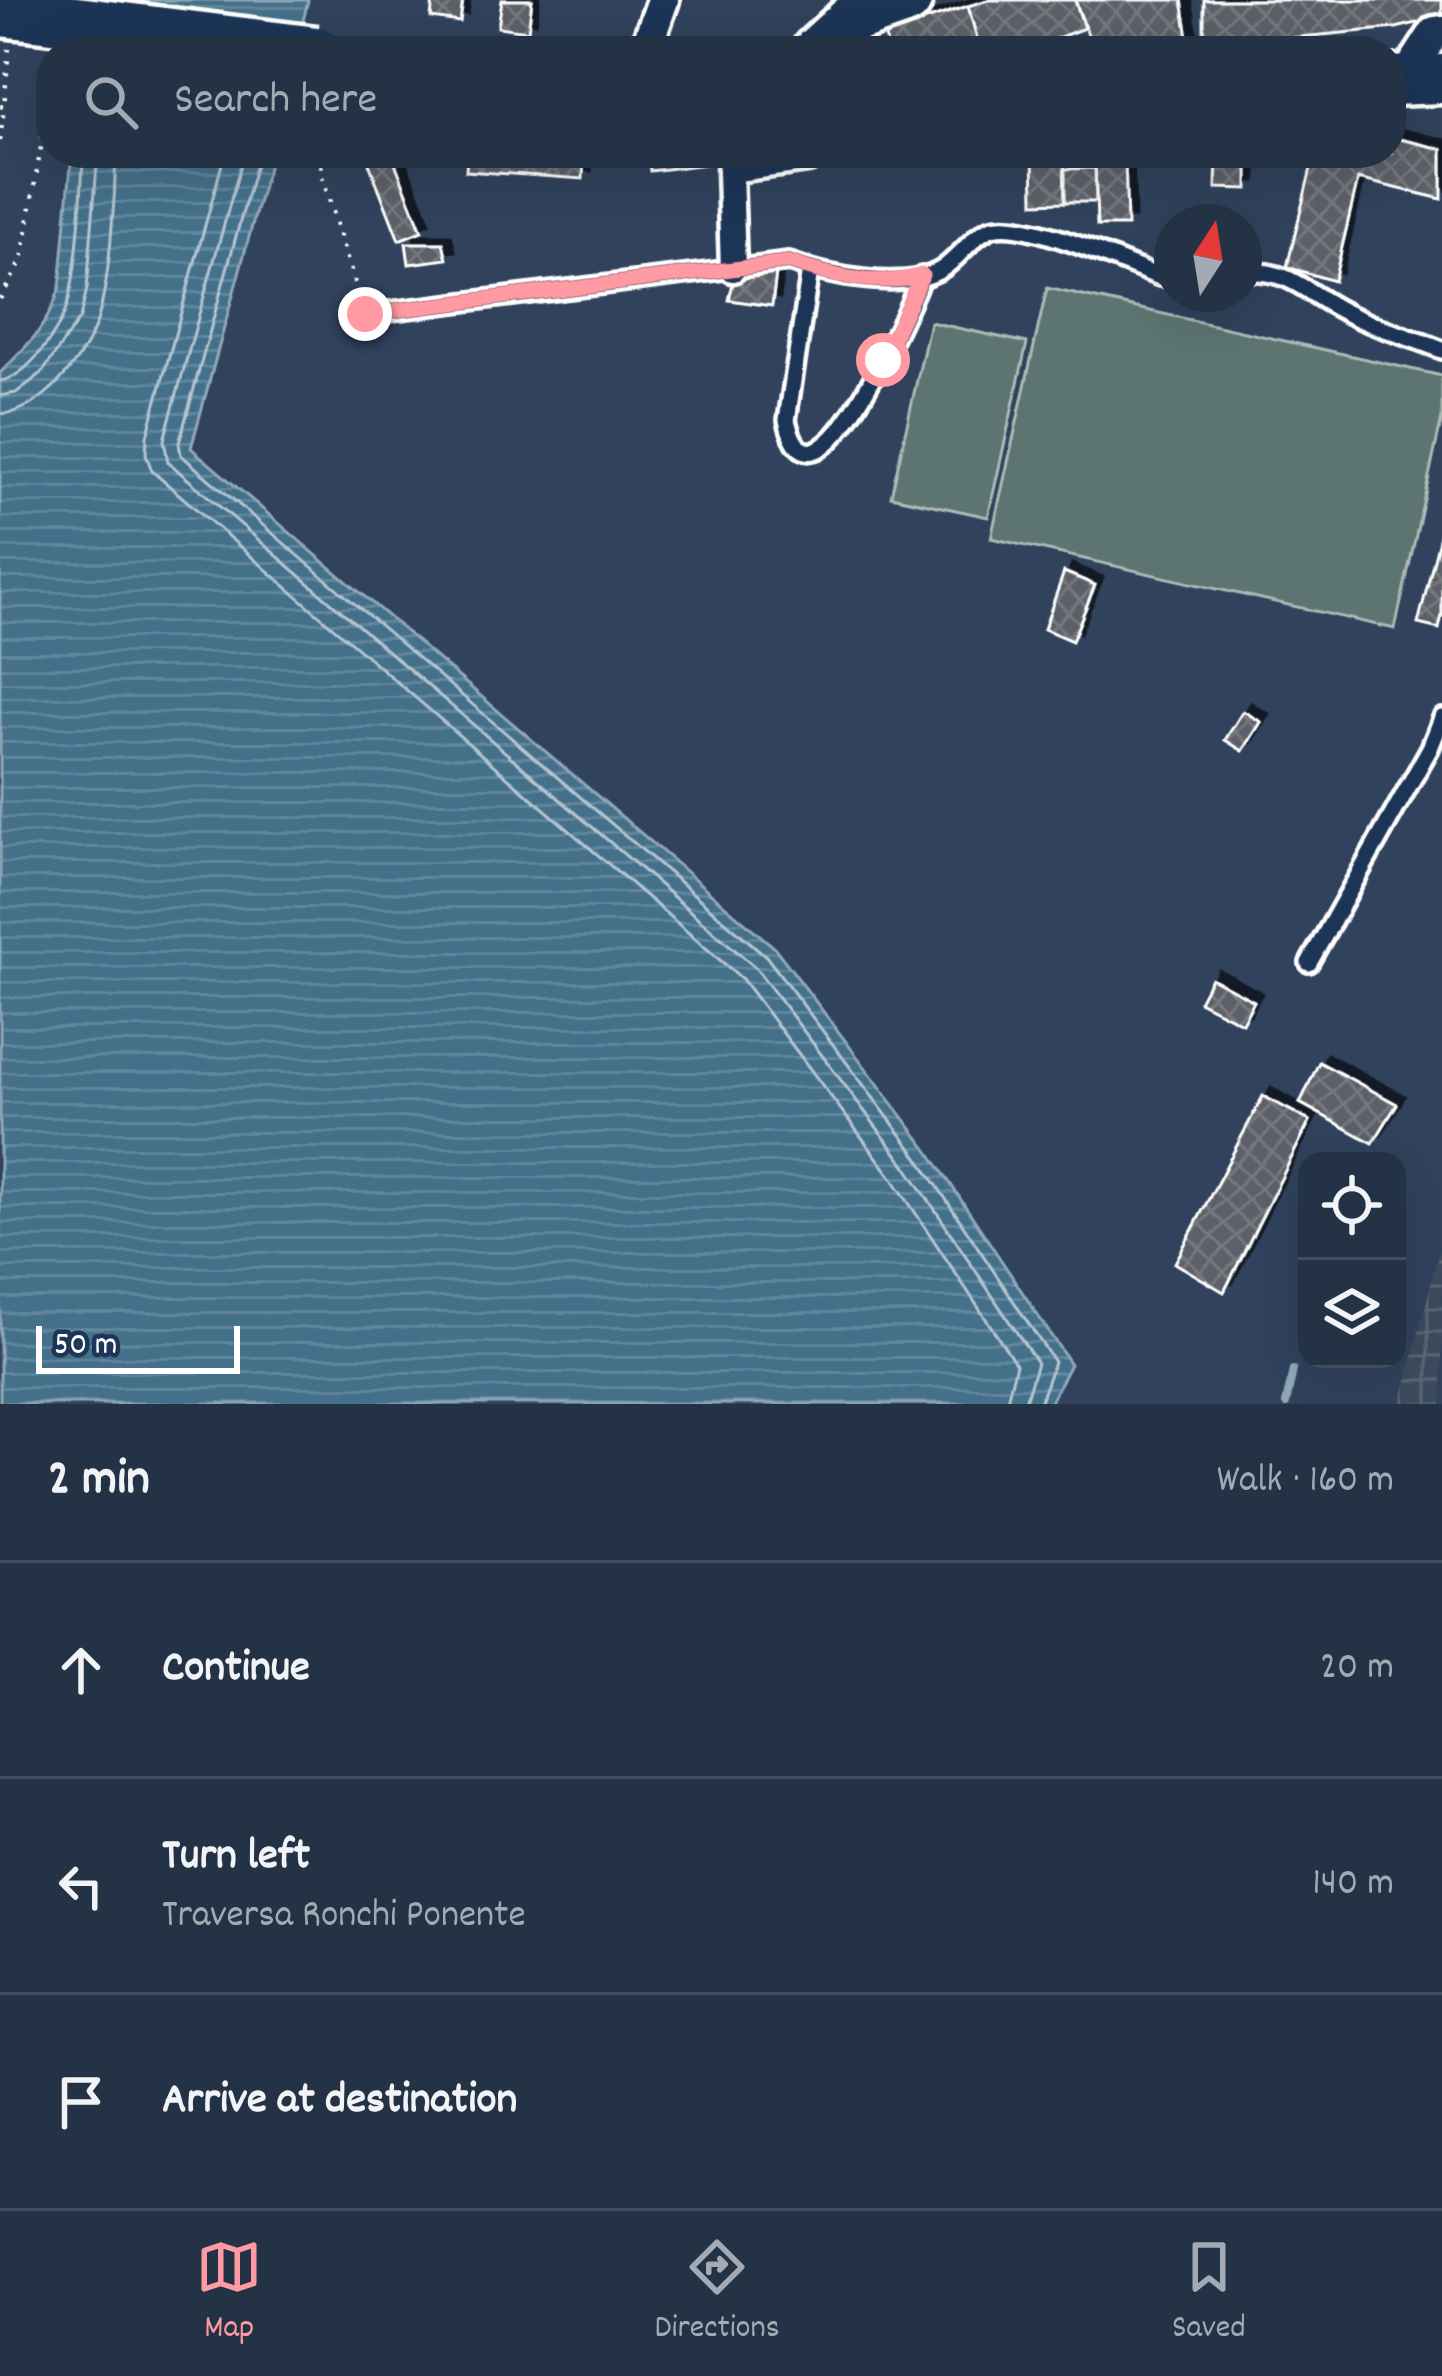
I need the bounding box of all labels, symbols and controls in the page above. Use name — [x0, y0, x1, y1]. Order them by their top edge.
search box — [36, 36, 1406, 168]
icon: search — [78, 69, 144, 135]
text: Search here — [174, 70, 377, 134]
north arrow — [1154, 204, 1262, 312]
route end — [338, 287, 392, 341]
route start — [856, 333, 910, 387]
map controls — [1298, 1152, 1406, 1368]
button: locate — [1298, 1152, 1406, 1260]
button: layers — [1298, 1260, 1406, 1368]
scale bar — [36, 1320, 240, 1373]
text: 50 m — [54, 1323, 118, 1370]
text: 2 min — [48, 1446, 150, 1518]
text: Walk · 160 m — [1217, 1455, 1394, 1510]
icon: ahead — [48, 1637, 114, 1703]
text: Continue — [162, 1638, 310, 1702]
text: 20 m — [1320, 1642, 1394, 1697]
text: Turn left — [162, 1826, 310, 1890]
icon: left — [48, 1853, 114, 1919]
text: 140 m — [1312, 1858, 1394, 1913]
text: Traversa Ronchi Ponente — [162, 1890, 526, 1945]
icon: arrive — [48, 2069, 114, 2135]
text: Arrive at destination — [162, 2070, 517, 2134]
tab: Map — [196, 2234, 262, 2353]
tab: Directions — [655, 2234, 780, 2353]
tab: Saved — [1172, 2234, 1246, 2353]

